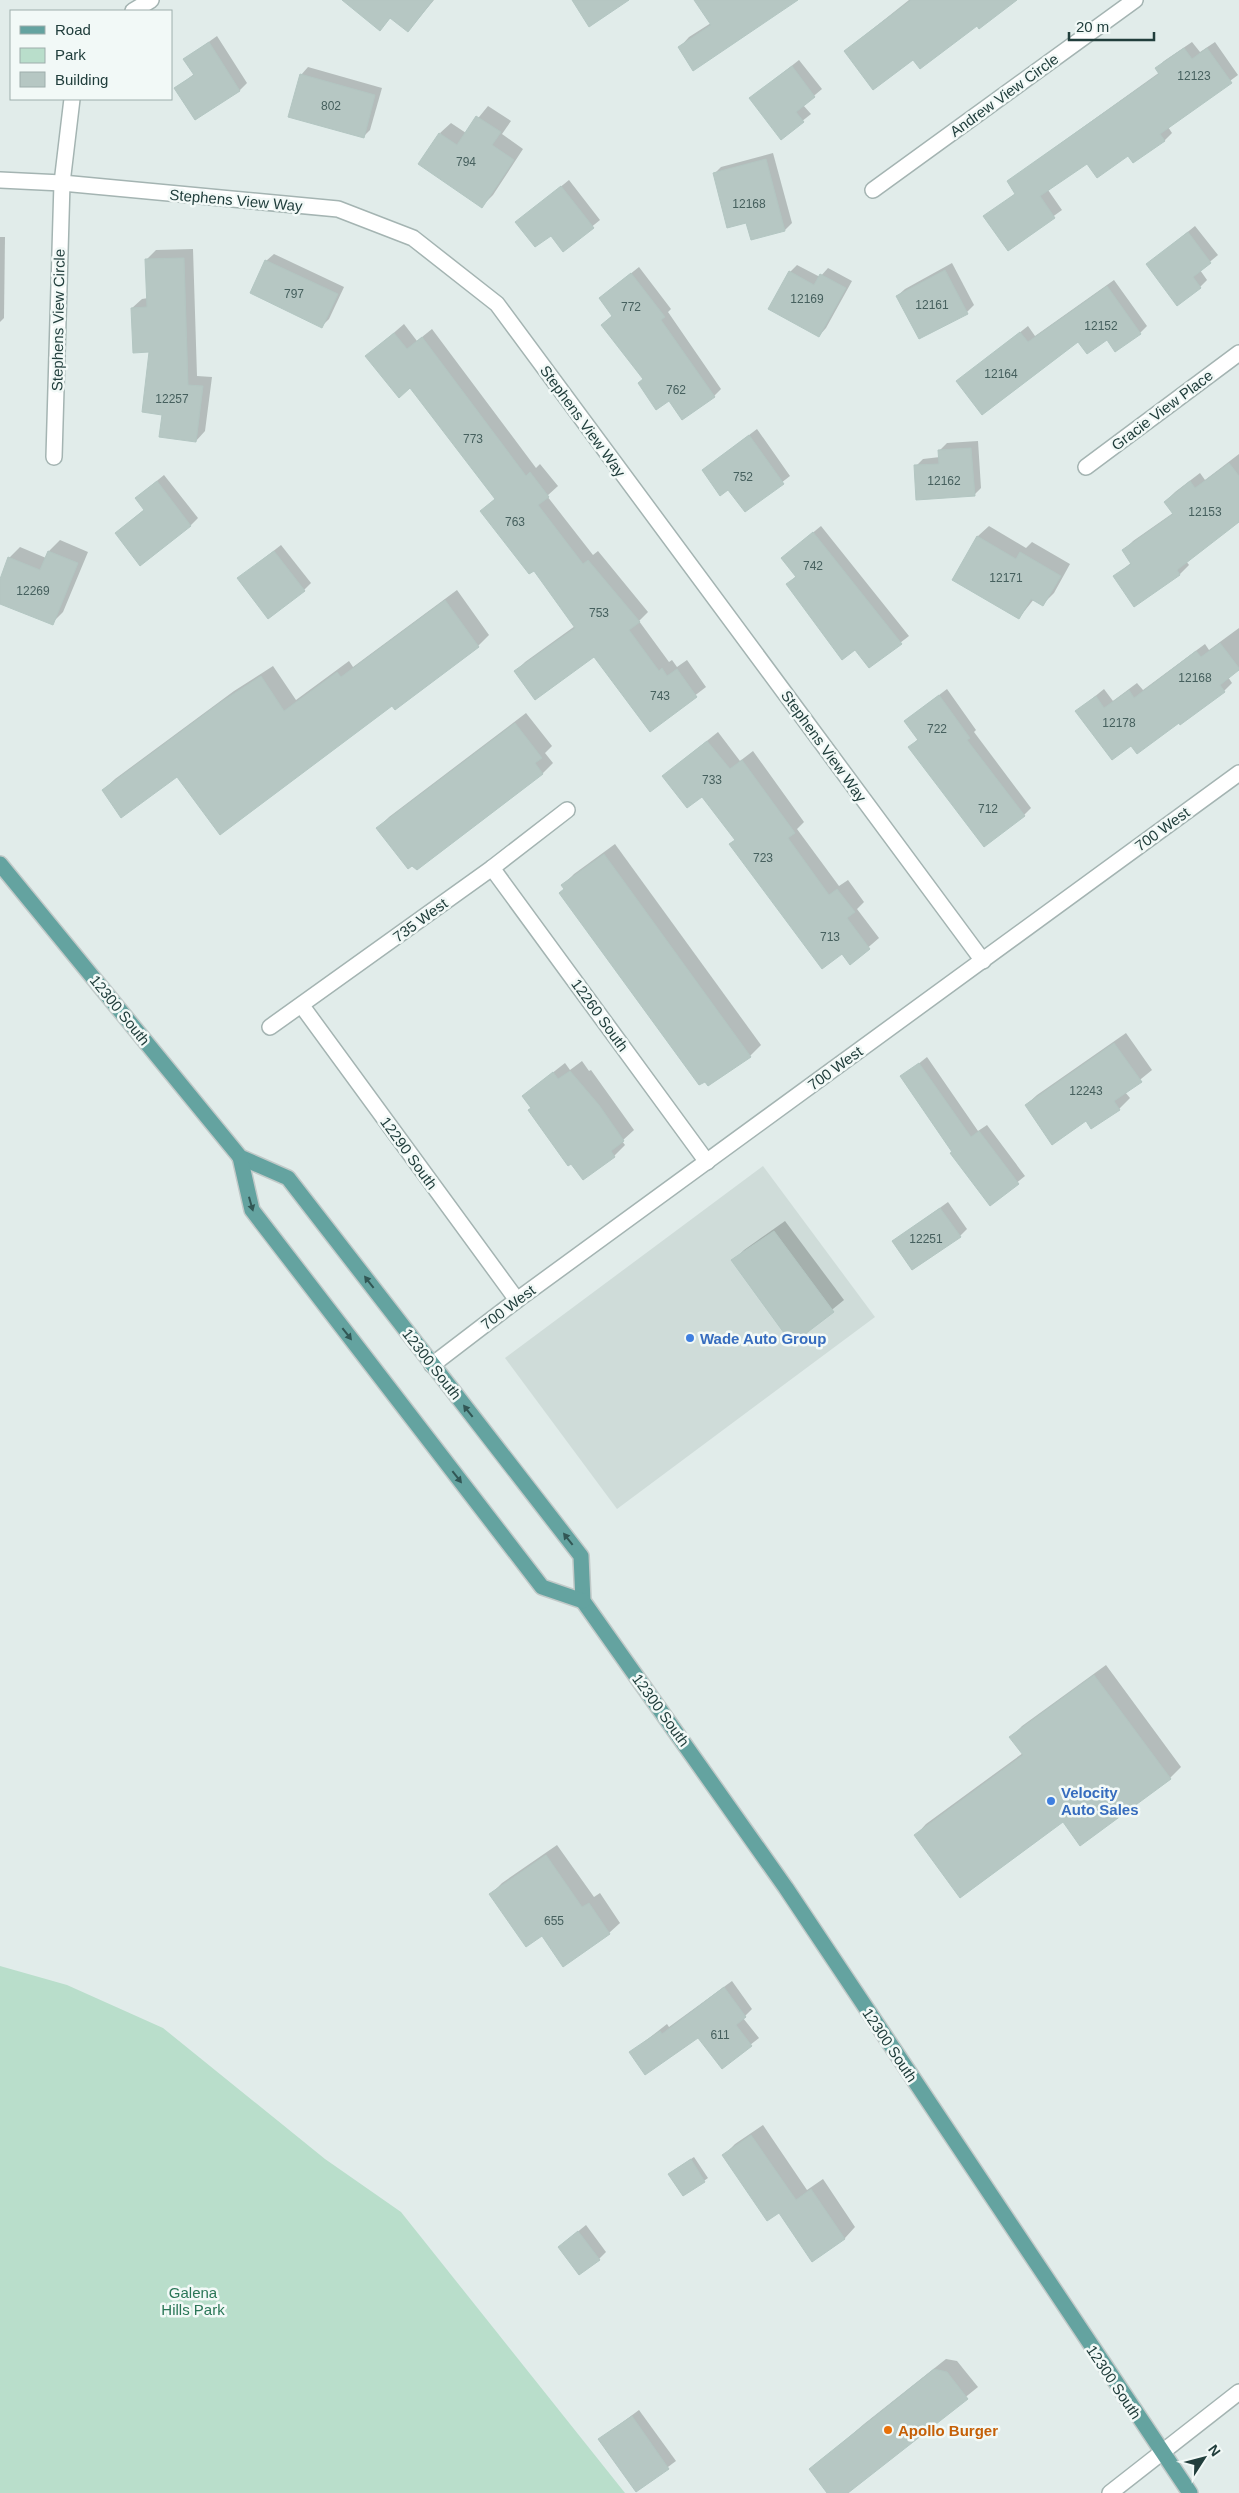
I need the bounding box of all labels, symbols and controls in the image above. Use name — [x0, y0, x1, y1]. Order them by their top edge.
legend — [10, 10, 172, 100]
scale bar — [1069, 10, 1154, 42]
text: 20 m — [1076, 18, 1109, 35]
text: Road — [55, 21, 91, 38]
text: Park — [55, 46, 86, 63]
street label: Andrew View Circle — [947, 50, 1061, 140]
house number: 12123 — [1177, 69, 1211, 83]
text: Building — [55, 71, 108, 88]
house number: 802 — [321, 99, 341, 113]
house number: 794 — [456, 155, 476, 169]
street label: Stephens View Way — [169, 186, 304, 214]
house number: 12168 — [732, 197, 766, 211]
street label: Stephens View Circle — [48, 249, 68, 391]
house number: 797 — [284, 287, 304, 301]
house number: 12169 — [790, 292, 824, 306]
house number: 12161 — [915, 298, 949, 312]
house number: 772 — [621, 300, 641, 314]
house number: 12152 — [1084, 319, 1118, 333]
street label: Stephens View Way — [537, 362, 629, 480]
street label: Gracie View Place — [1108, 366, 1216, 454]
house number: 12164 — [984, 367, 1018, 381]
house number: 762 — [666, 383, 686, 397]
house number: 12257 — [155, 392, 189, 406]
house number: 773 — [463, 432, 483, 446]
house number: 752 — [733, 470, 753, 484]
house number: 12162 — [927, 474, 961, 488]
house number: 12153 — [1188, 505, 1222, 519]
house number: 763 — [505, 515, 525, 529]
house number: 742 — [803, 559, 823, 573]
house number: 12171 — [989, 571, 1023, 585]
house number: 12269 — [16, 584, 50, 598]
house number: 753 — [589, 606, 609, 620]
house number: 12168 — [1178, 671, 1212, 685]
street label: Stephens View Way — [778, 687, 870, 805]
house number: 743 — [650, 689, 670, 703]
house number: 12178 — [1102, 716, 1136, 730]
house number: 722 — [927, 722, 947, 736]
house number: 733 — [702, 773, 722, 787]
house number: 712 — [978, 802, 998, 816]
street label: 700 West — [1131, 803, 1193, 854]
house number: 723 — [753, 851, 773, 865]
street label: 735 West — [389, 894, 451, 945]
house number: 713 — [820, 930, 840, 944]
street label: 12300 South — [87, 972, 153, 1048]
street label: 12260 South — [568, 976, 632, 1054]
street label: 700 West — [804, 1042, 866, 1093]
house number: 12243 — [1069, 1084, 1103, 1098]
street label: 12290 South — [377, 1114, 441, 1192]
one-way arrow — [248, 1197, 256, 1212]
house number: 12251 — [909, 1232, 943, 1246]
one-way arrow — [363, 1276, 374, 1289]
street label: 700 West — [478, 1281, 539, 1333]
street label: 12300 South — [399, 1325, 465, 1403]
one-way arrow — [342, 1327, 353, 1340]
place label: Wade Auto Group — [700, 1330, 826, 1347]
marker: Wade Auto Group — [684, 1332, 696, 1344]
one-way arrow — [463, 1405, 474, 1418]
one-way arrow — [452, 1470, 463, 1483]
one-way arrow — [562, 1533, 573, 1546]
street label: 12300 South — [629, 1671, 693, 1749]
place label: Velocity Auto Sales — [1061, 1784, 1139, 1818]
marker: Velocity Auto Sales — [1045, 1795, 1057, 1807]
house number: 655 — [544, 1914, 564, 1928]
street label: 12300 South — [859, 2005, 921, 2085]
house number: 611 — [710, 2028, 730, 2042]
park label: Galena Hills Park — [161, 2284, 225, 2318]
street label: 12300 South — [1083, 2342, 1145, 2422]
place label: Apollo Burger — [898, 2422, 998, 2439]
marker: Apollo Burger — [882, 2424, 894, 2436]
north arrow — [1179, 2433, 1229, 2483]
text: N — [1205, 2442, 1224, 2459]

